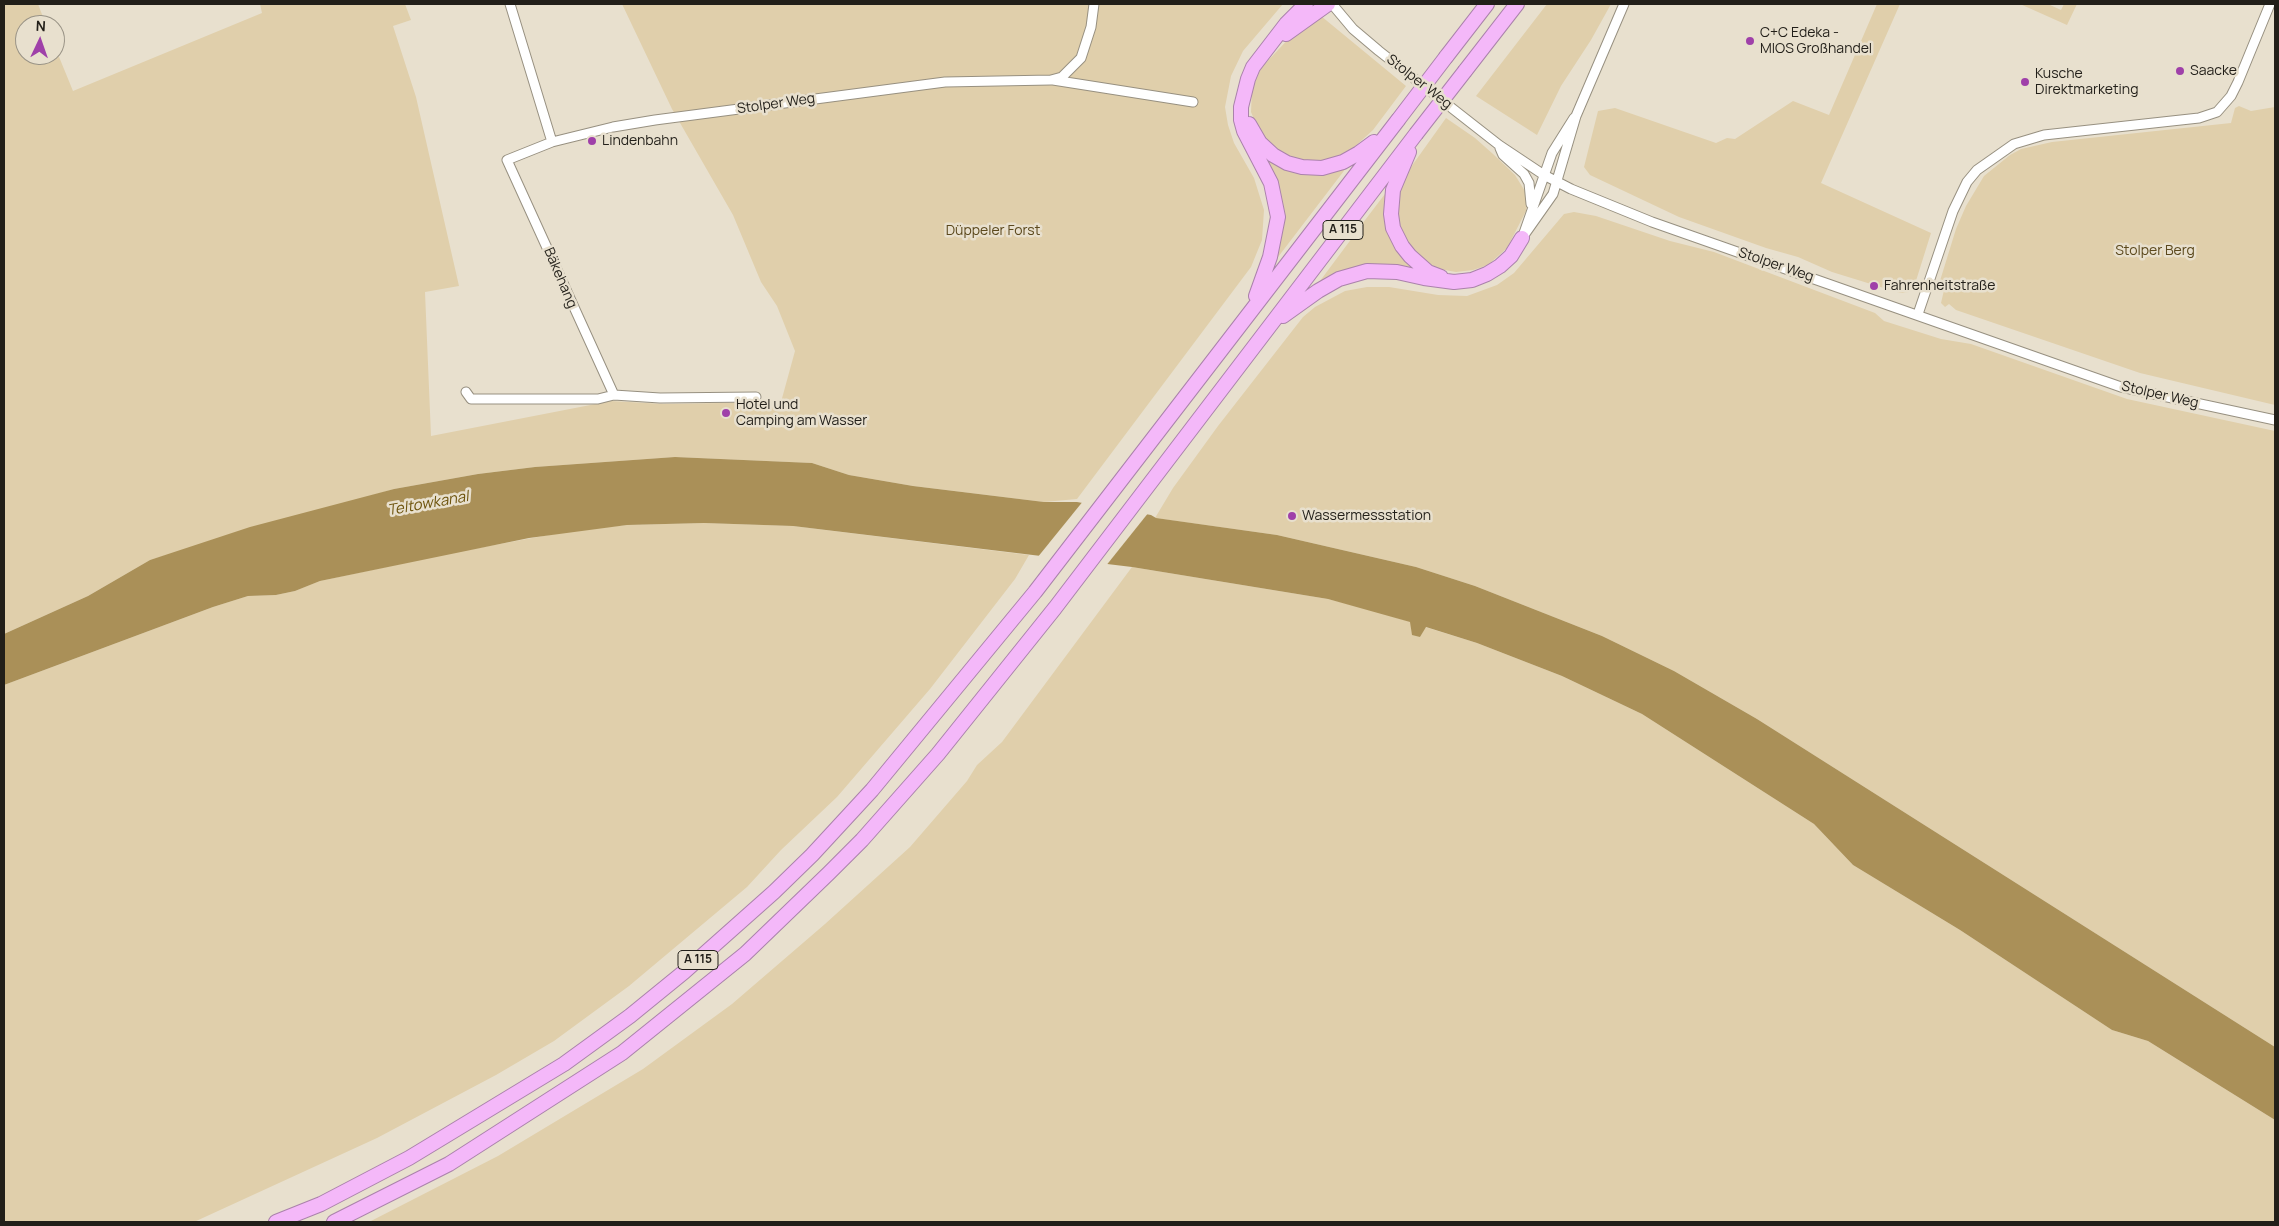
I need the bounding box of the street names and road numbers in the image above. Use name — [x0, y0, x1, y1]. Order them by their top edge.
street label: Stolper Weg — [1383, 51, 1455, 113]
street label: Stolper Weg — [736, 90, 816, 118]
road number: A 115 — [1323, 220, 1363, 240]
street label: Stolper Weg — [1736, 244, 1816, 286]
street label: Bäkehang — [540, 245, 580, 311]
street label: Stolper Weg — [2120, 378, 2200, 412]
road number: A 115 — [678, 950, 718, 970]

